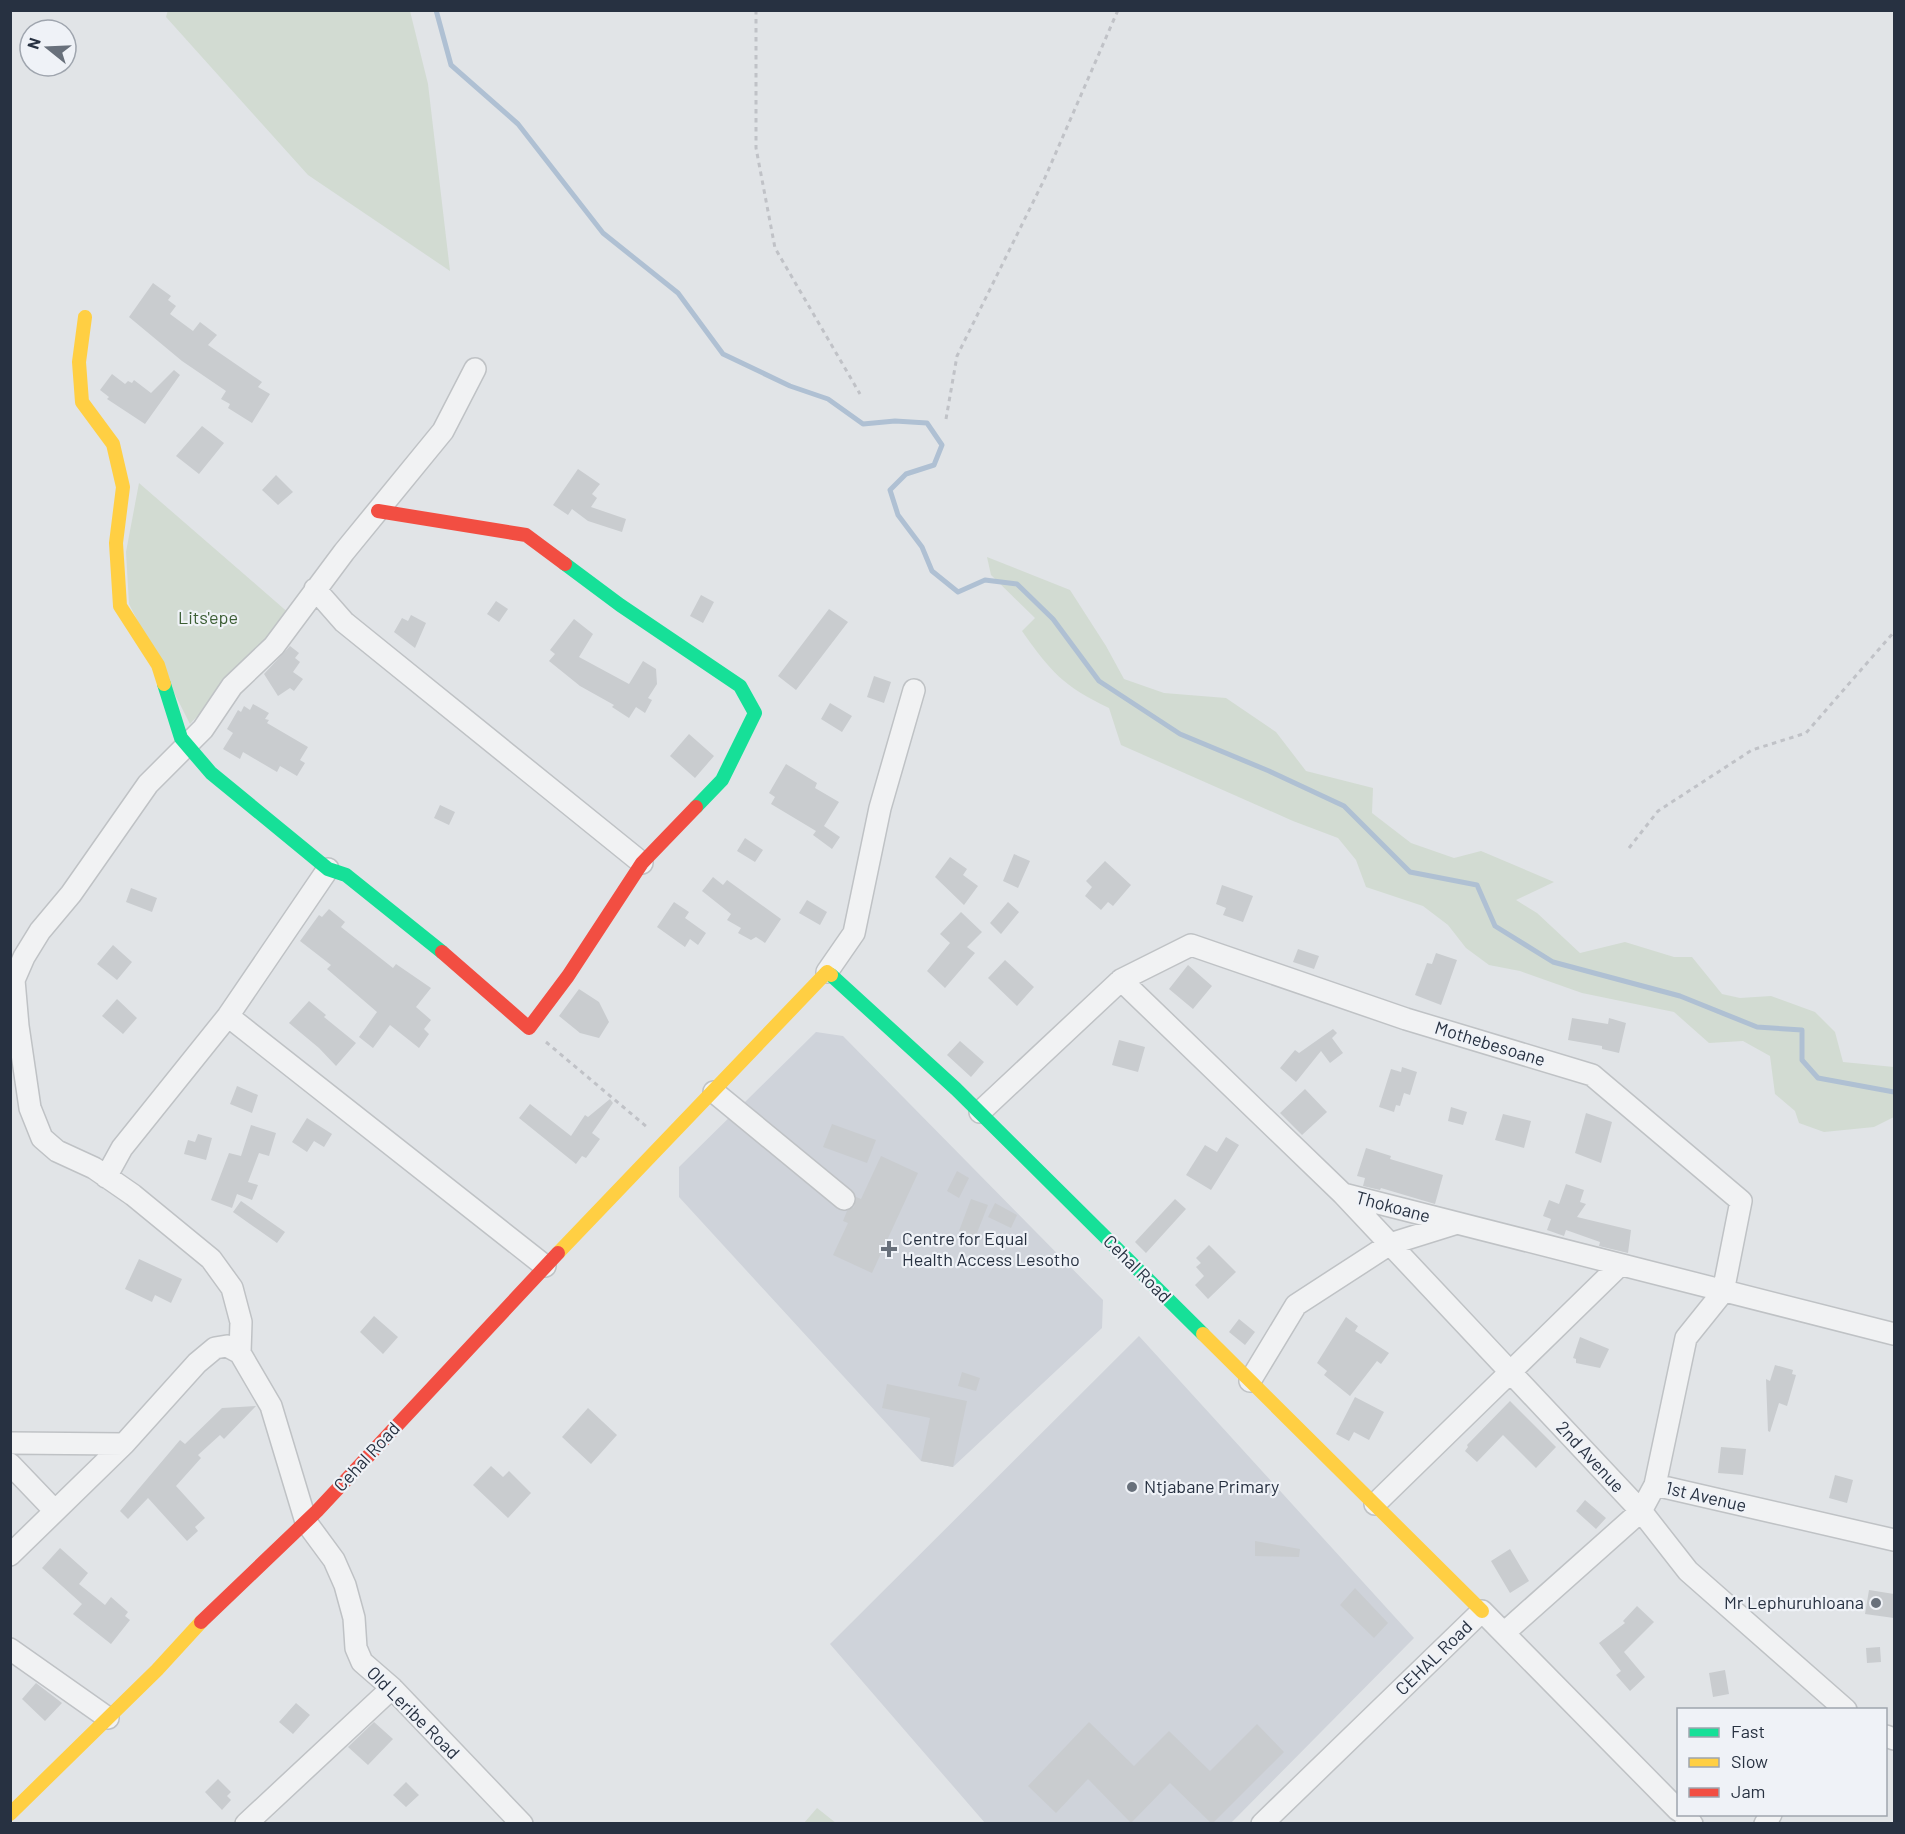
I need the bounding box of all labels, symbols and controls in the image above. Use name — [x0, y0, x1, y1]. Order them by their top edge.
north arrow — [18, 18, 78, 78]
text: N — [23, 35, 44, 51]
park label: Lits'epe — [178, 606, 238, 628]
street label: Mothebesoane — [1432, 1016, 1548, 1070]
street label: Thokoane — [1353, 1186, 1433, 1227]
place label: Centre for Equal Health Access Lesotho — [902, 1227, 1080, 1270]
street label: Cehal Road — [1099, 1230, 1176, 1307]
marker: Centre for Equal Health Access Lesotho — [880, 1240, 898, 1258]
street label: 2nd Avenue — [1552, 1416, 1629, 1497]
street label: Cehal Road — [329, 1417, 404, 1496]
place label: Ntjabane Primary — [1144, 1475, 1279, 1497]
street label: 1st Avenue — [1664, 1476, 1749, 1516]
marker: Ntjabane Primary — [1125, 1480, 1139, 1494]
place label: Mr Lephuruhloana — [1724, 1591, 1864, 1613]
marker: Mr Lephuruhloana — [1869, 1596, 1883, 1610]
street label: CEHAL Road — [1390, 1615, 1476, 1699]
street label: Old Leribe Road — [363, 1661, 465, 1763]
legend — [1677, 1708, 1887, 1816]
text: Fast — [1731, 1720, 1765, 1742]
text: Slow — [1731, 1750, 1768, 1772]
text: Jam — [1731, 1780, 1765, 1802]

